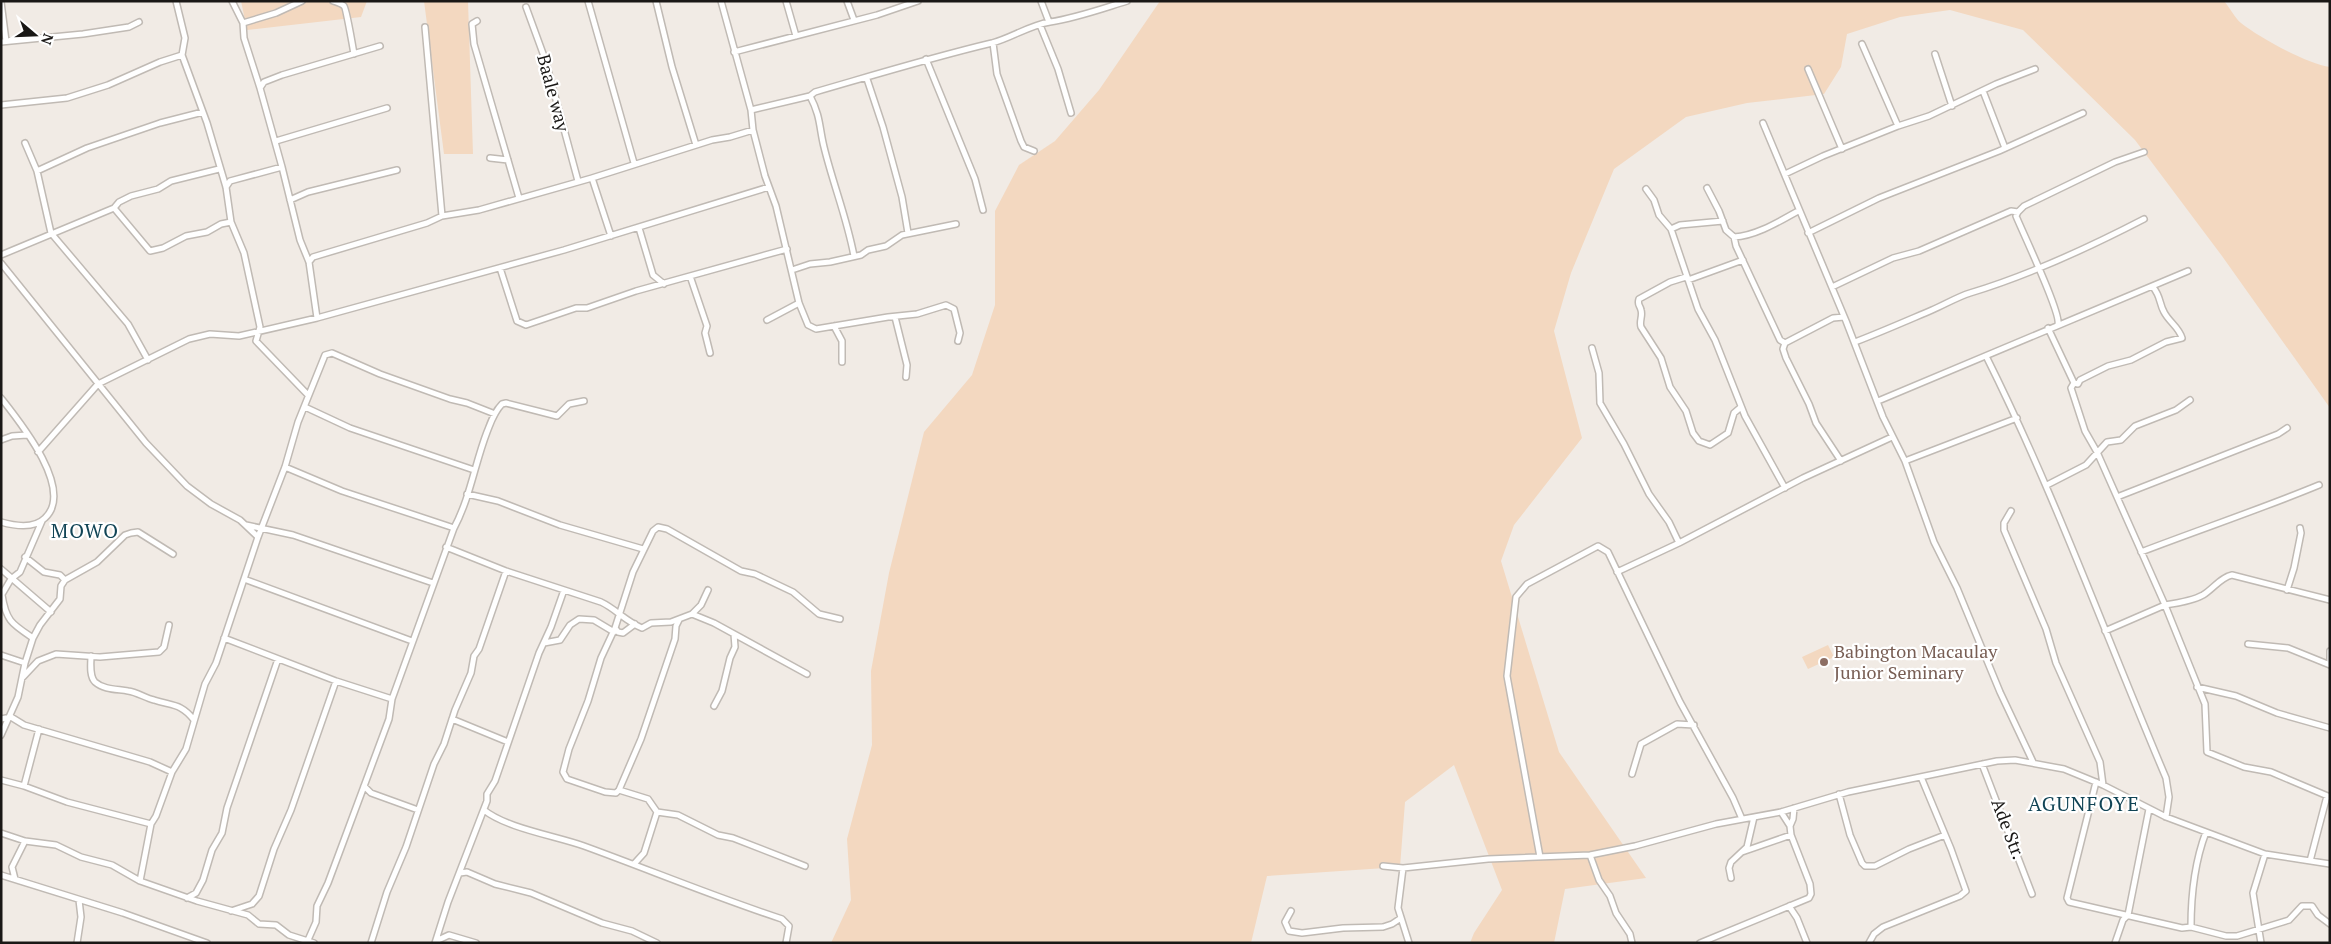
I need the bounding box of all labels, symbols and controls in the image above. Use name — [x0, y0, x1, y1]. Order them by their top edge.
north arrow — [10, 10, 60, 60]
text: N — [37, 31, 58, 48]
street label: Baale way — [532, 51, 576, 135]
district label: MOWO — [51, 517, 119, 544]
place label: Babington Macaulay Junior Seminary — [1834, 639, 1998, 684]
marker: Babington Macaulay Junior Seminary — [1818, 656, 1830, 668]
district label: AGUNFOYE — [2028, 790, 2140, 817]
street label: Ade Str. — [1986, 795, 2031, 862]

